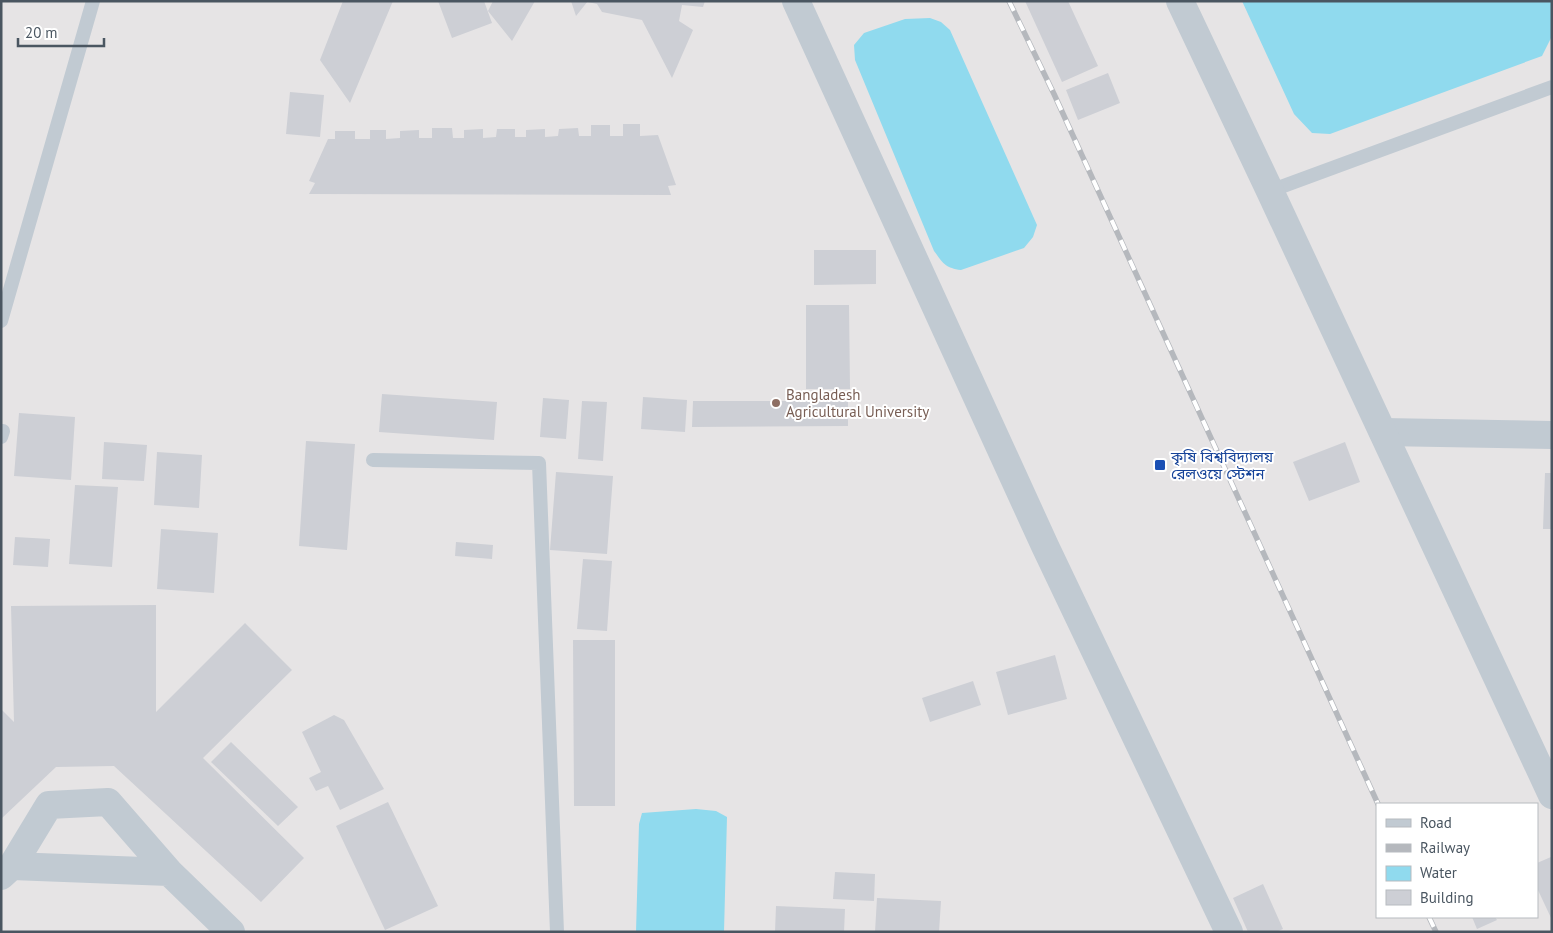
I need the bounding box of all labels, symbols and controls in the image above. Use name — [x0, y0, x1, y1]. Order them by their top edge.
scale bar — [18, 15, 104, 47]
text: 20 m — [25, 23, 58, 42]
place label: Bangladesh Agricultural University — [786, 385, 929, 421]
marker: Bangladesh Agricultural University — [770, 397, 782, 409]
place label: কৃষি বিশ্ববিদ্যালয় রেলওয়ে স্টেশন — [1170, 447, 1274, 483]
marker: কৃষি বিশ্ববিদ্যালয় রেলওয়ে স্টেশন — [1153, 458, 1167, 472]
legend — [1376, 803, 1538, 918]
text: Road — [1420, 813, 1452, 832]
text: Railway — [1420, 838, 1470, 857]
text: Water — [1420, 863, 1457, 882]
text: Building — [1420, 888, 1474, 907]

